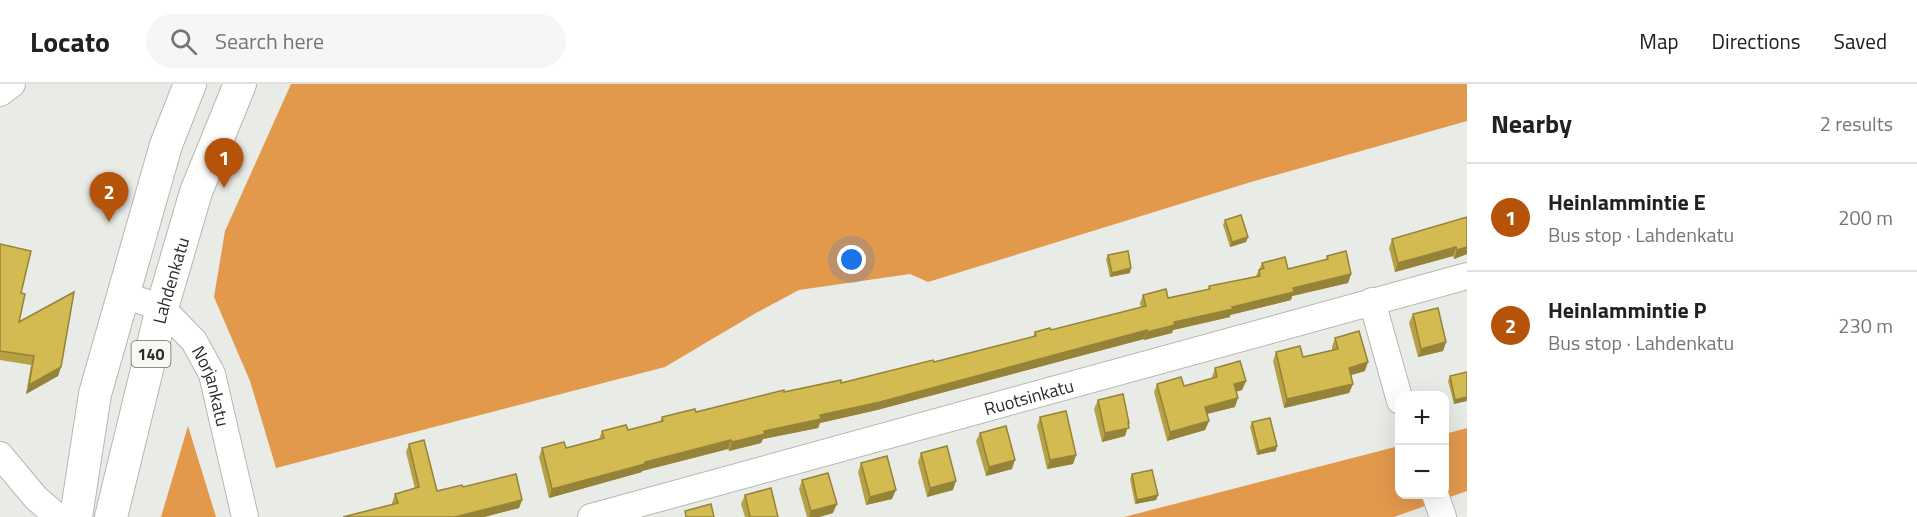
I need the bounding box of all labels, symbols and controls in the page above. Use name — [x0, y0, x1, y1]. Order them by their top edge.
search box — [146, 14, 566, 68]
text: Locato — [30, 20, 110, 63]
text: Search here — [215, 24, 324, 58]
icon: search — [167, 25, 200, 58]
text: Map — [1639, 25, 1679, 57]
text: Directions — [1712, 25, 1801, 57]
text: Saved — [1834, 25, 1887, 57]
text: Nearby — [1491, 104, 1572, 143]
text: 2 results — [1820, 108, 1893, 139]
pin: 1 — [204, 138, 244, 188]
pin: 2 — [90, 172, 128, 222]
text: Heinlammintie E — [1548, 185, 1706, 219]
text: 1 — [1505, 202, 1516, 233]
text: 200 m — [1838, 202, 1893, 233]
text: Bus stop · Lahdenkatu — [1548, 219, 1734, 250]
street label: Lahdenkatu — [145, 234, 196, 326]
your location — [837, 245, 866, 274]
text: Heinlammintie P — [1548, 293, 1706, 327]
text: 2 — [1505, 310, 1516, 341]
text: 230 m — [1838, 310, 1893, 341]
text: Bus stop · Lahdenkatu — [1548, 327, 1734, 358]
road number: 140 — [132, 341, 170, 367]
street label: Norjankatu — [185, 341, 237, 429]
street label: Ruotsinkatu — [981, 371, 1077, 422]
map controls — [1395, 391, 1449, 499]
button: + — [1395, 391, 1449, 445]
button: − — [1395, 445, 1449, 499]

